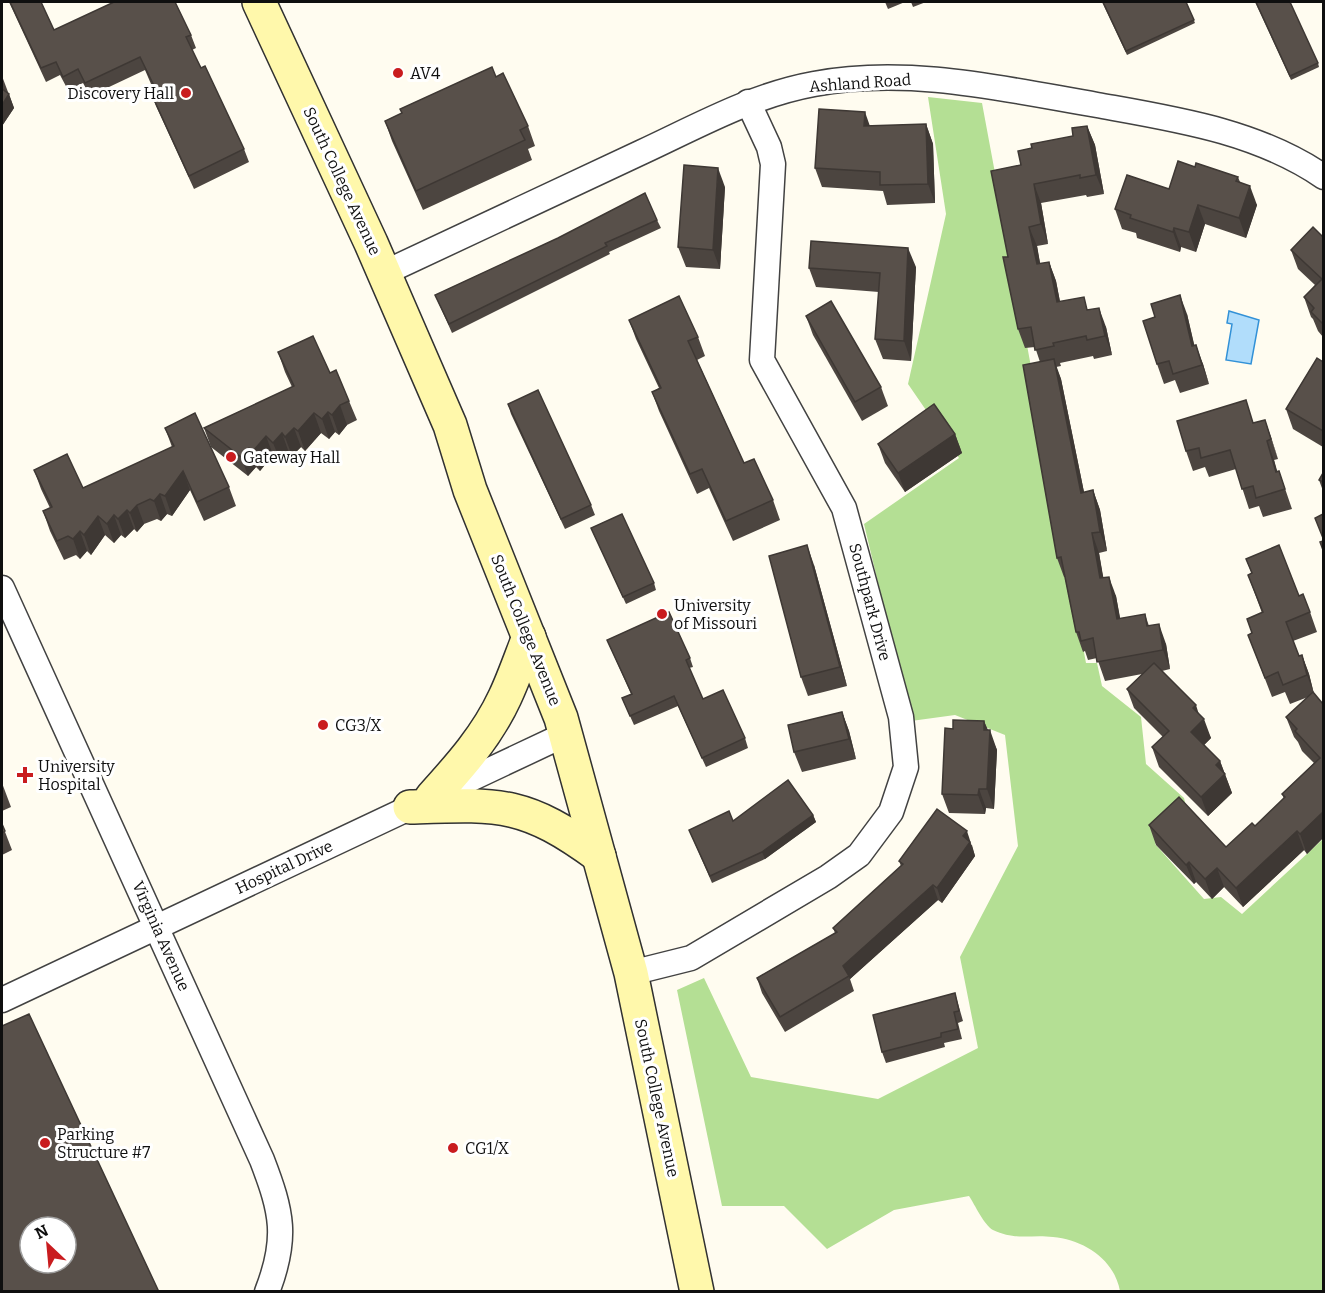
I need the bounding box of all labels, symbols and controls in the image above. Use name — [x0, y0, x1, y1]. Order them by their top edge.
place label: AV4 — [410, 64, 441, 83]
marker: AV4 — [391, 66, 405, 80]
street label: Ashland Road — [808, 70, 912, 96]
place label: Discovery Hall — [67, 84, 174, 103]
marker: Discovery Hall — [179, 86, 193, 100]
street label: South College Avenue — [299, 104, 385, 258]
place label: Gateway Hall — [243, 448, 341, 467]
marker: Gateway Hall — [224, 450, 238, 464]
street label: Southpark Drive — [845, 541, 895, 663]
street label: South College Avenue — [487, 552, 565, 708]
place label: University of Missouri — [674, 596, 757, 633]
marker: University of Missouri — [655, 607, 669, 621]
place label: CG3/X — [335, 716, 381, 735]
marker: CG3/X — [316, 718, 330, 732]
place label: University Hospital — [38, 757, 115, 794]
marker: University Hospital — [16, 766, 34, 784]
street label: Hospital Drive — [232, 836, 336, 898]
street label: Virginia Avenue — [128, 878, 194, 994]
street label: South College Avenue — [631, 1017, 683, 1179]
place label: Parking Structure #7 — [57, 1125, 150, 1162]
marker: Parking Structure #7 — [38, 1136, 52, 1150]
place label: CG1/X — [465, 1139, 509, 1158]
marker: CG1/X — [446, 1141, 460, 1155]
north arrow — [18, 1215, 78, 1275]
text: N — [32, 1221, 51, 1243]

